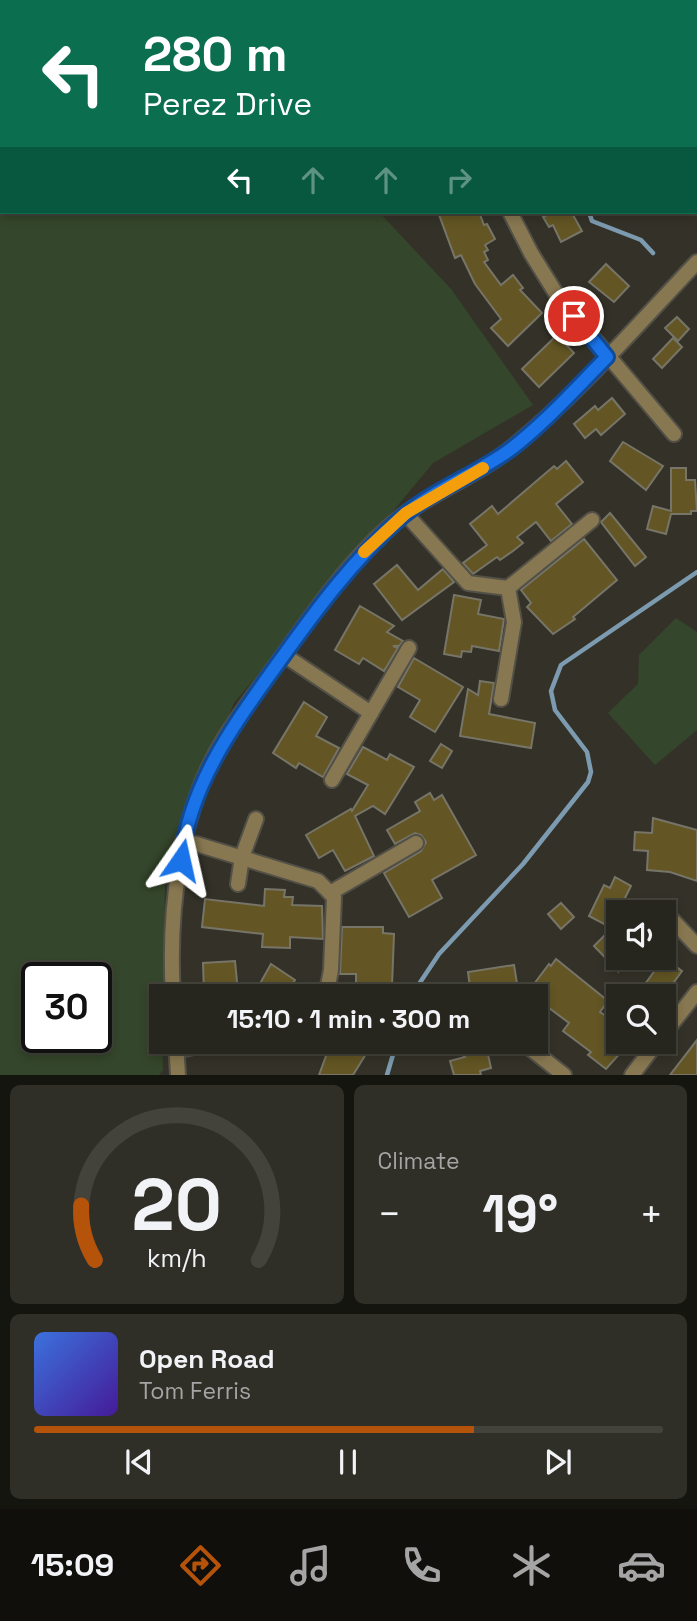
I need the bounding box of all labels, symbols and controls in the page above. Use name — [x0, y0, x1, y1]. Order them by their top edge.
text: 280 m — [143, 23, 288, 85]
icon: left — [28, 28, 119, 119]
text: Perez Drive — [143, 84, 312, 124]
icon: left — [221, 161, 259, 199]
icon: ahead — [294, 161, 332, 199]
icon: ahead — [367, 161, 405, 199]
icon: right — [440, 161, 478, 199]
pin — [544, 286, 604, 346]
icon: arrive — [555, 297, 593, 335]
position arrow — [144, 823, 218, 897]
map controls — [606, 900, 676, 1054]
button: sound — [606, 900, 676, 970]
speed limit sign: 30 — [21, 962, 112, 1053]
button: search — [606, 984, 676, 1054]
text: 15:10 · 1 min · 300 m — [227, 1002, 470, 1036]
text: Climate — [378, 1146, 460, 1176]
text: 20 — [132, 1159, 222, 1252]
text: 19° — [482, 1181, 558, 1247]
text: − — [378, 1190, 401, 1238]
text: + — [639, 1190, 663, 1238]
text: km/h — [147, 1242, 207, 1274]
text: Open Road — [139, 1342, 275, 1376]
text: Tom Ferris — [139, 1376, 251, 1406]
icon: previous — [120, 1443, 158, 1481]
icon: pause — [329, 1443, 367, 1481]
icon: next — [539, 1443, 577, 1481]
icon: directions — [176, 1541, 225, 1590]
icon: music — [286, 1541, 335, 1590]
icon: phone — [397, 1541, 446, 1590]
icon: climate — [507, 1541, 556, 1590]
icon: car — [617, 1541, 666, 1590]
text: 15:09 — [31, 1545, 114, 1585]

